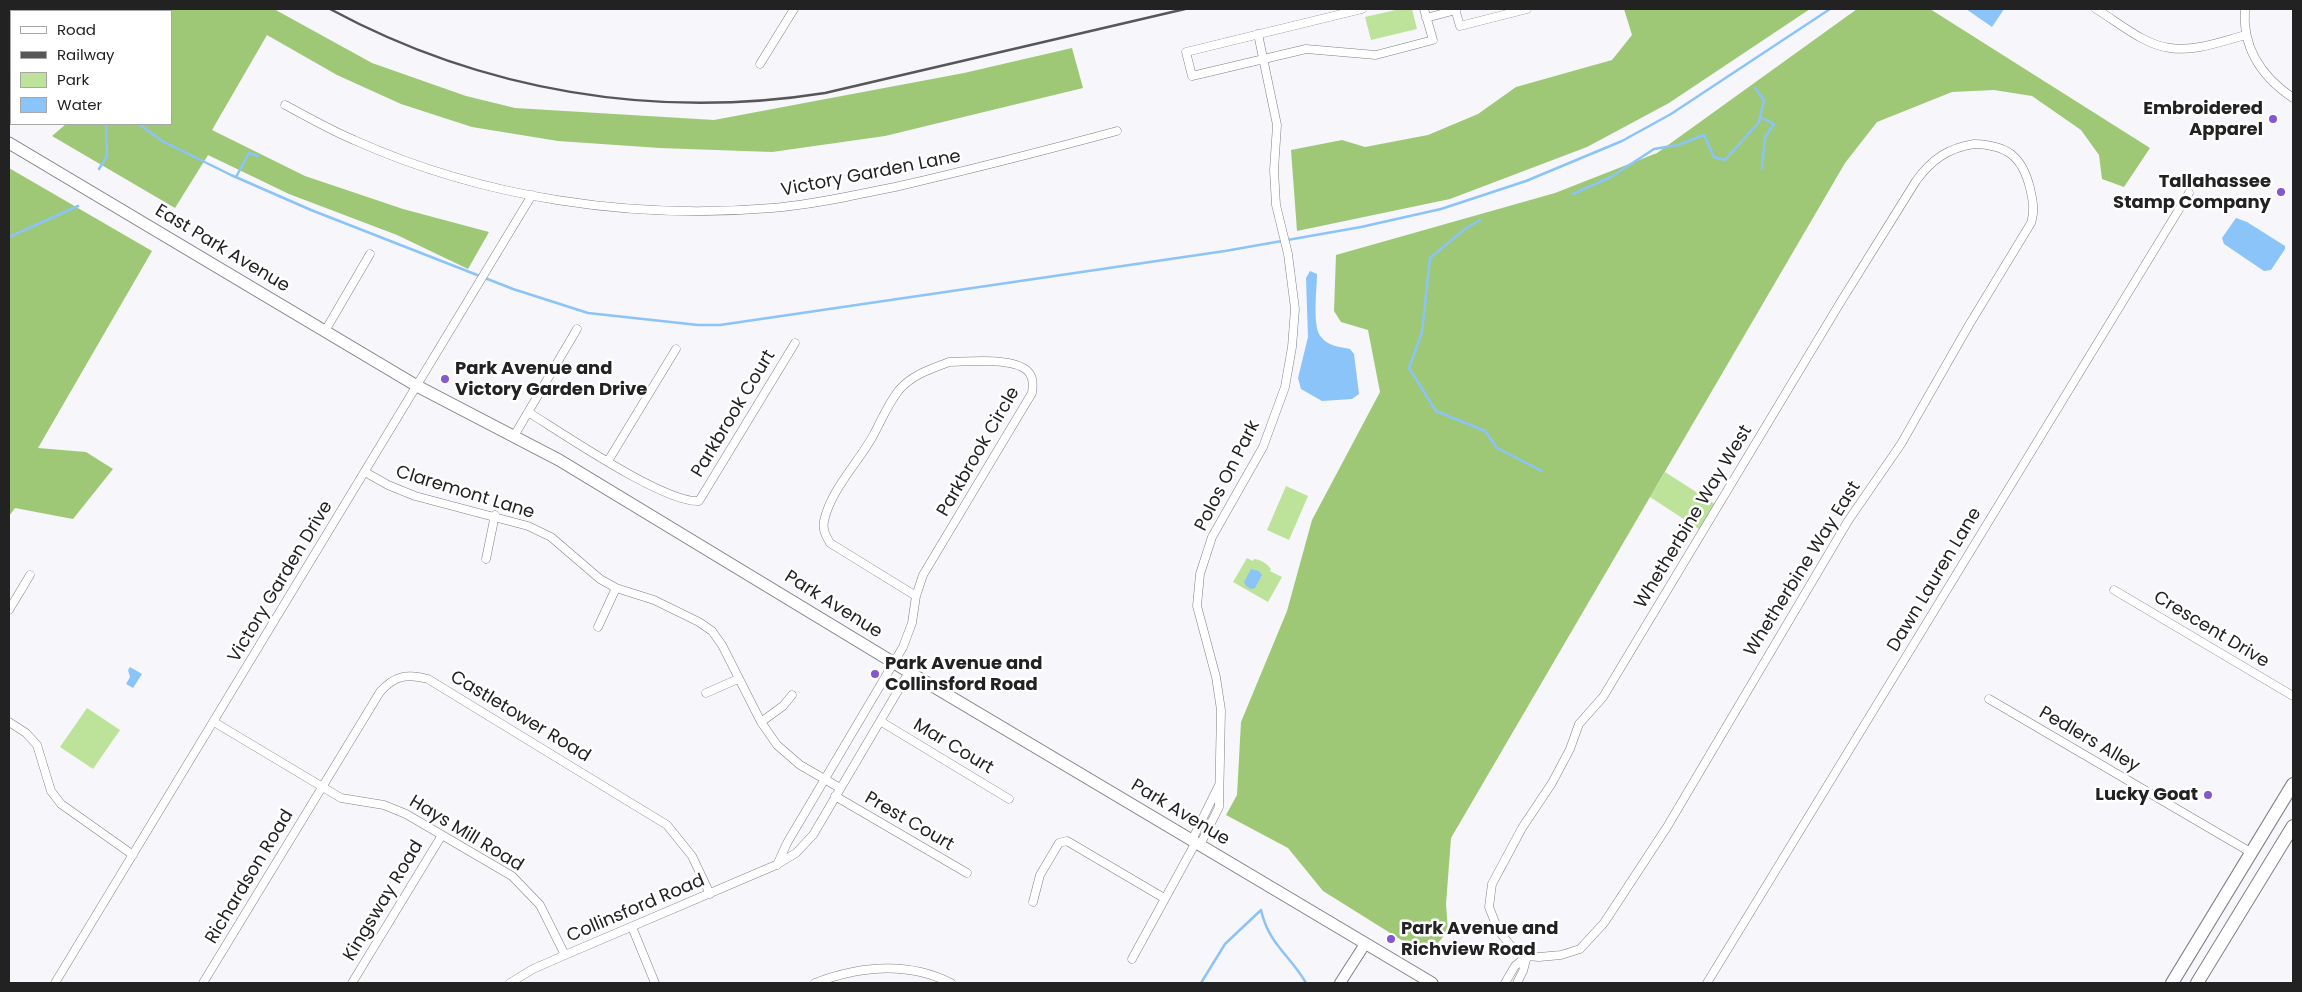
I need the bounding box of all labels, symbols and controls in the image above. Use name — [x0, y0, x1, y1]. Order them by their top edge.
legend — [10, 10, 172, 125]
text: Road — [57, 19, 96, 40]
text: Railway — [57, 44, 115, 65]
text: Park — [57, 69, 89, 90]
text: Water — [57, 94, 102, 115]
place label: Embroidered Apparel — [2143, 98, 2263, 140]
marker: Embroidered Apparel — [2267, 113, 2279, 125]
street label: Victory Garden Lane — [779, 146, 963, 202]
place label: Tallahassee Stamp Company — [2113, 171, 2271, 213]
marker: Tallahassee Stamp Company — [2275, 186, 2287, 198]
street label: East Park Avenue — [151, 200, 293, 298]
street label: Parkbrook Court — [687, 346, 781, 482]
place label: Park Avenue and Victory Garden Drive — [455, 358, 647, 400]
marker: Park Avenue and Victory Garden Drive — [439, 373, 451, 385]
street label: Parkbrook Circle — [933, 383, 1025, 521]
street label: Polos On Park — [1191, 417, 1265, 535]
street label: Whetherbine Way West — [1631, 422, 1757, 612]
street label: Claremont Lane — [393, 462, 537, 524]
street label: Whetherbine Way East — [1740, 477, 1866, 661]
street label: Victory Garden Drive — [224, 497, 338, 667]
street label: Dawn Lauren Lane — [1883, 504, 1987, 656]
street label: Park Avenue — [780, 566, 886, 644]
street label: Crescent Drive — [2149, 587, 2273, 673]
place label: Park Avenue and Collinsford Road — [885, 653, 1042, 696]
street label: Castletower Road — [446, 667, 594, 767]
marker: Park Avenue and Collinsford Road — [869, 668, 881, 680]
street label: Pedlers Alley — [2035, 703, 2143, 777]
street label: Mar Court — [909, 715, 997, 779]
street label: Park Avenue — [1127, 775, 1233, 851]
place label: Lucky Goat — [2095, 784, 2198, 806]
street label: Prest Court — [861, 788, 957, 856]
marker: Lucky Goat — [2202, 789, 2214, 801]
street label: Hays Mill Road — [405, 791, 527, 877]
street label: Richardson Road — [201, 806, 299, 948]
street label: Kingsway Road — [339, 837, 429, 965]
street label: Collinsford Road — [564, 870, 708, 948]
place label: Park Avenue and Richview Road — [1401, 918, 1558, 961]
marker: Park Avenue and Richview Road — [1385, 933, 1397, 945]

